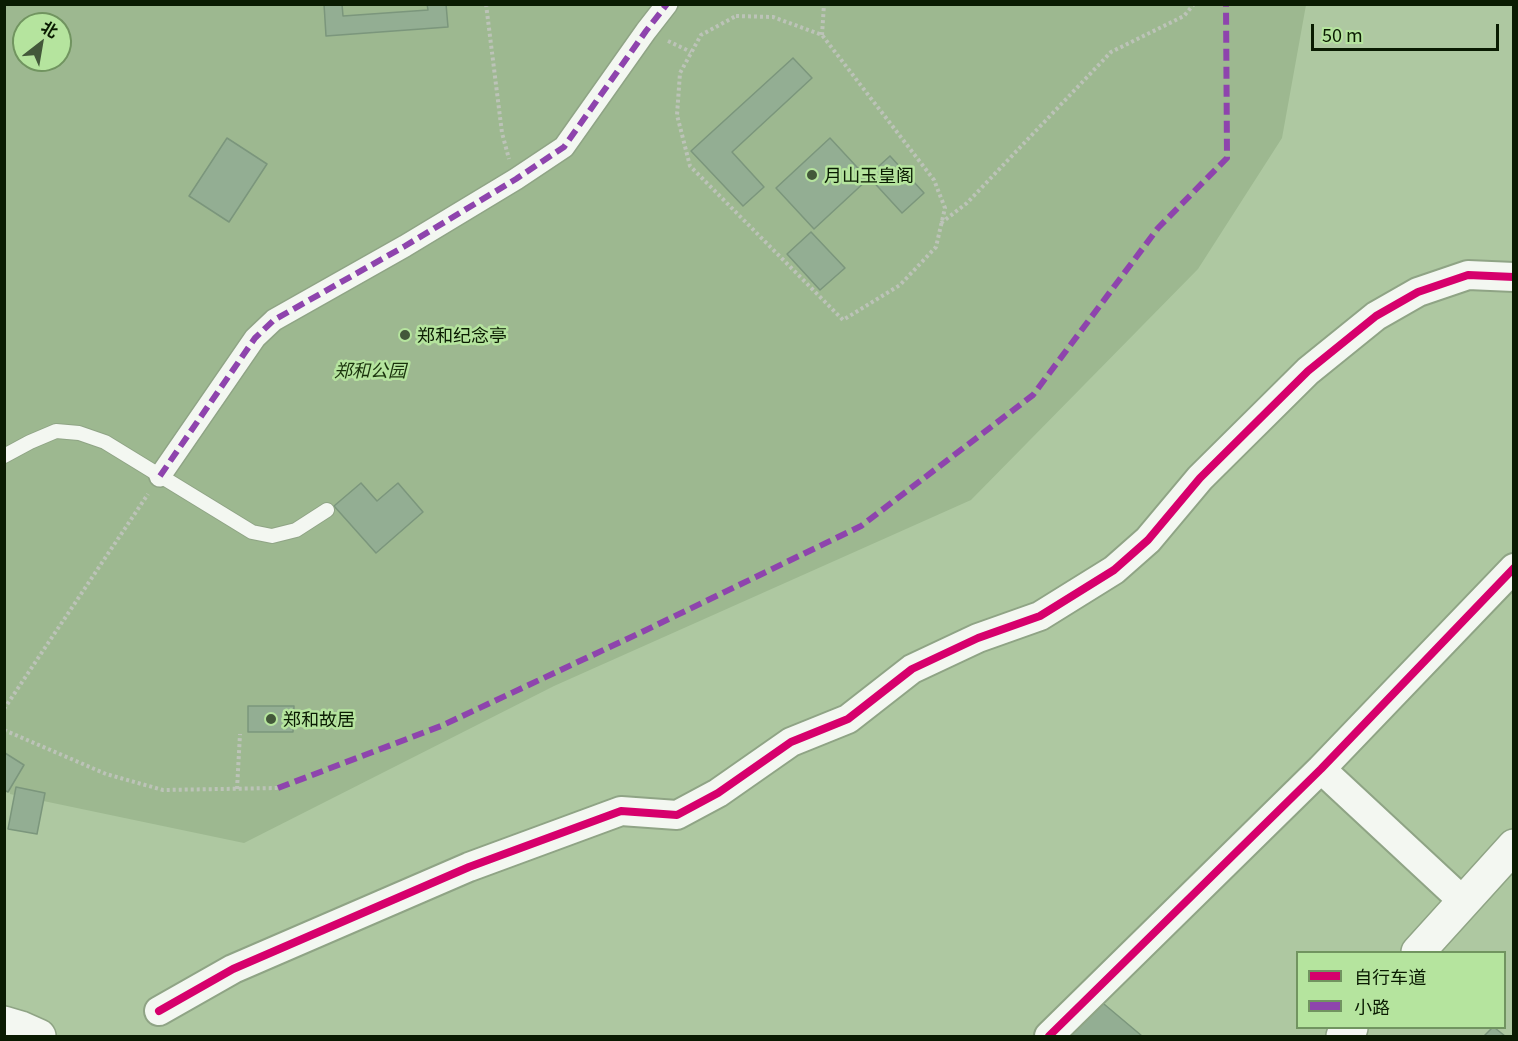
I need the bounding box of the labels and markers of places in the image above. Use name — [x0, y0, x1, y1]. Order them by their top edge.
place label: 月山玉皇阁 — [824, 164, 914, 186]
marker: 月山玉皇阁 — [805, 168, 819, 182]
place label: 郑和纪念亭 — [417, 324, 507, 346]
marker: 郑和纪念亭 — [398, 328, 412, 342]
place label: 郑和故居 — [283, 708, 355, 730]
marker: 郑和故居 — [264, 712, 278, 726]

